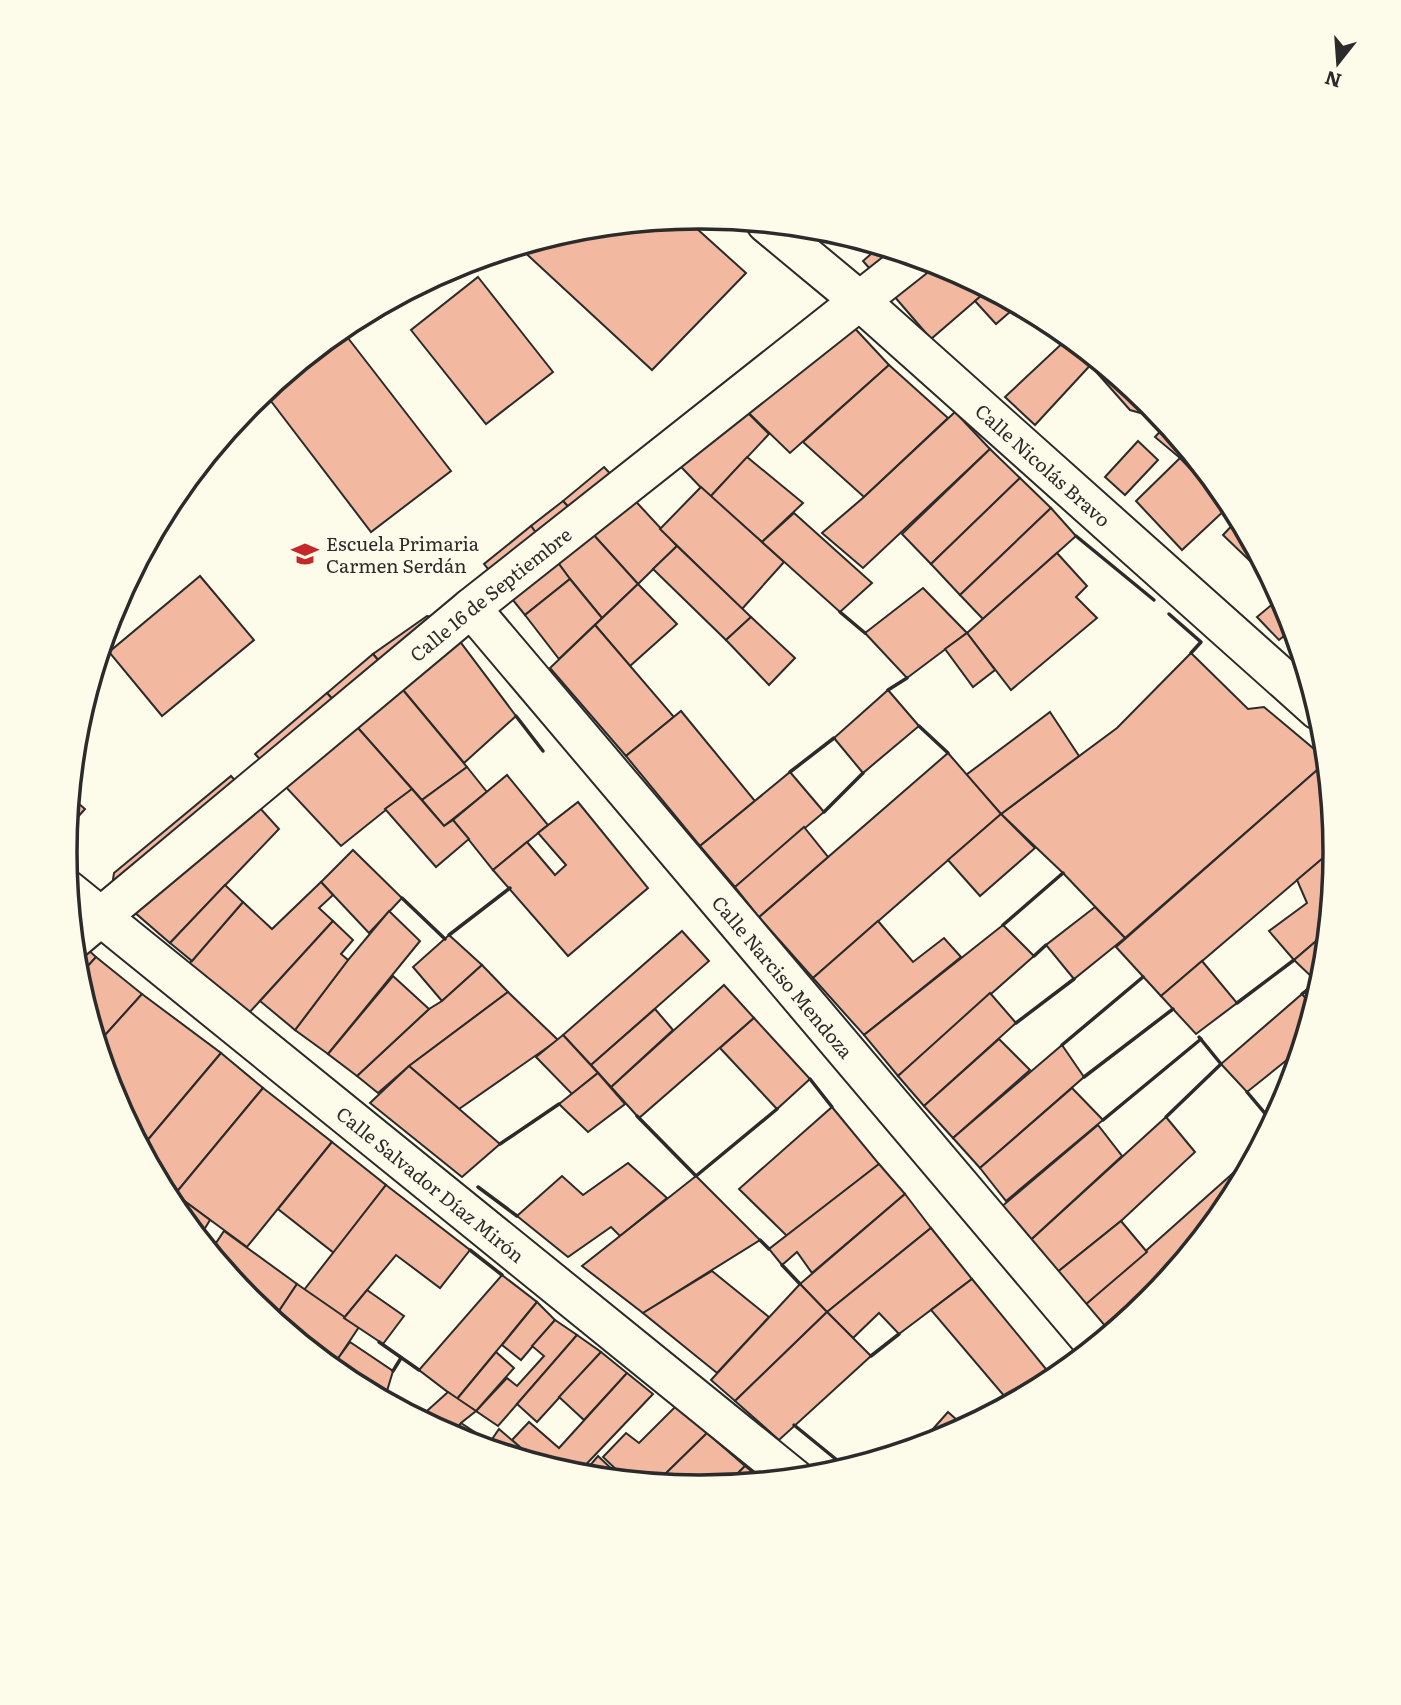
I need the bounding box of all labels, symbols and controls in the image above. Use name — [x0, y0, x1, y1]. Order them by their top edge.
north arrow — [1303, 28, 1373, 98]
text: N — [1321, 64, 1344, 96]
street label: Calle Nicolás Bravo — [969, 397, 1117, 533]
street label: Calle 16 de Septiembre — [403, 520, 577, 668]
place label: Escuela Primaria Carmen Serdán — [326, 529, 480, 579]
school or university icon: Escuela Primaria Carmen Serdán — [290, 539, 320, 569]
street label: Calle Narciso Mendoza — [706, 889, 861, 1065]
street label: Calle Salvador Díaz Mirón — [331, 1099, 531, 1269]

